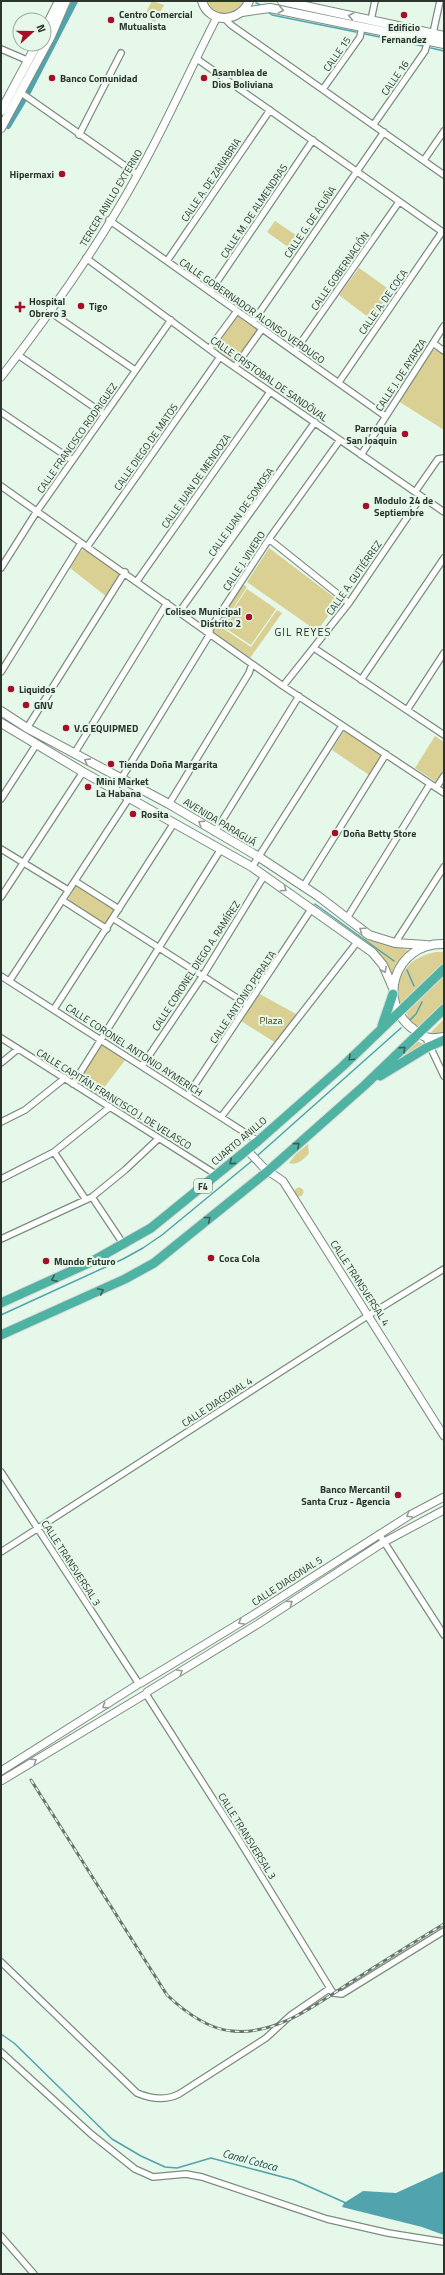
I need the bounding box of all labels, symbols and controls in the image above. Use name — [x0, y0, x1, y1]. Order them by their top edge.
one-way arrow — [278, 6, 284, 14]
place label: Centro Comercial Mutualista — [119, 7, 193, 34]
marker: Edificio Fernandez — [399, 10, 409, 20]
north arrow — [12, 12, 52, 52]
one-way arrow — [348, 12, 354, 20]
marker: Centro Comercial Mutualista — [106, 15, 116, 25]
place label: Edificio Fernandez — [381, 20, 427, 47]
text: N — [33, 22, 50, 35]
street label: CALLE 15 — [319, 33, 355, 75]
street label: CALLE 16 — [377, 57, 413, 99]
place label: Asamblea de Dios Boliviana — [212, 65, 273, 92]
place label: Banco Comunidad — [60, 71, 137, 86]
marker: Banco Comunidad — [47, 73, 57, 83]
marker: Asamblea de Dios Boliviana — [199, 73, 209, 83]
street label: CALLE A. DE ZANABRIA — [177, 135, 245, 225]
street label: TERCER ANILLO EXTERNO — [76, 146, 146, 249]
street label: CALLE M. DE ALMENDRAS — [217, 161, 291, 261]
place label: Hipermaxi — [10, 167, 54, 182]
marker: Hipermaxi — [57, 169, 67, 179]
street label: CALLE G. DE ACUÑA — [280, 183, 340, 261]
street label: CALLE GOBERNACIÓN — [307, 229, 373, 313]
street label: CALLE GOBERNADOR ALONSO VERDUGO — [176, 255, 328, 367]
street label: CALLE A. DE COCA — [355, 266, 411, 338]
place label: Hospital Obrero 3 — [29, 294, 67, 321]
place label: Tigo — [89, 299, 108, 314]
marker: Hospital Obrero 3 — [14, 301, 26, 313]
marker: Tigo — [76, 301, 86, 311]
street label: CALLE CRISTOBAL DE SANDÓVAL — [207, 333, 331, 425]
street label: CALLE J. DE AYARZA — [372, 336, 430, 414]
street label: CALLE FRANCISCO RODRIGUEZ — [33, 380, 121, 496]
street label: CALLE DIEGO DE MATOS — [110, 400, 182, 494]
place label: Parroquia San Joaquin — [346, 421, 397, 448]
marker: Parroquia San Joaquin — [400, 429, 410, 439]
street label: CALLE JUAN DE MENDOZA — [158, 431, 234, 531]
street label: CALLE JUAN DE SOMOSA — [205, 465, 277, 559]
place label: Modulo 24 de Septiembre — [374, 493, 433, 520]
marker: Modulo 24 de Septiembre — [361, 501, 371, 511]
street label: CALLE J. VIVERO — [219, 528, 269, 594]
street label: CALLE A. GUTIÉRREZ — [323, 538, 385, 618]
place label: Coliseo Municipal Distrito 2 — [165, 604, 241, 631]
marker: Coliseo Municipal Distrito 2 — [244, 612, 254, 622]
district label: GIL REYES — [275, 624, 331, 640]
place label: Liquidos — [19, 682, 56, 697]
marker: Liquidos — [6, 684, 16, 694]
place label: GNV — [34, 698, 53, 713]
marker: GNV — [21, 700, 31, 710]
place label: V.G EQUIPMED — [74, 721, 138, 736]
marker: V.G EQUIPMED — [61, 723, 71, 733]
place label: Tienda Doña Margarita — [119, 757, 218, 772]
one-way arrow — [84, 758, 91, 766]
marker: Tienda Doña Margarita — [106, 759, 116, 769]
place label: Mini Market La Habana — [96, 774, 149, 801]
marker: Mini Market La Habana — [83, 782, 93, 792]
street label: AVENIDA PARAGUÁ — [181, 794, 259, 850]
place label: Rosita — [141, 807, 169, 822]
marker: Rosita — [128, 809, 138, 819]
one-way arrow — [198, 821, 205, 828]
place label: Doña Betty Store — [343, 826, 416, 841]
marker: Doña Betty Store — [330, 828, 340, 838]
one-way arrow — [280, 884, 287, 892]
street label: CALLE CORONEL DIEGO A. RAMÍREZ — [148, 898, 244, 1034]
one-way arrow — [360, 928, 367, 935]
street label: CALLE ANTONIO PERALTA — [206, 948, 280, 1046]
one-way arrow — [380, 966, 387, 973]
street label: CALLE CORONEL ANTONIO AYMERICH — [63, 1000, 205, 1100]
park label: Plaza — [260, 1013, 282, 1028]
street label: CALLE CAPITÁN FRANCISCO J. DE VELASCO — [33, 1045, 195, 1153]
one-way arrow — [398, 1046, 406, 1053]
one-way arrow — [348, 1053, 356, 1061]
street label: CUARTO ANILLO — [208, 1113, 270, 1169]
one-way arrow — [292, 1142, 300, 1150]
one-way arrow — [230, 1158, 237, 1165]
road number: F4 — [194, 1179, 212, 1193]
one-way arrow — [204, 1217, 211, 1224]
street label: CALLE TRANSVERSAL 4 — [327, 1237, 394, 1329]
place label: Coca Cola — [219, 1251, 260, 1266]
marker: Coca Cola — [206, 1253, 216, 1263]
place label: Mundo Futuro — [54, 1254, 116, 1269]
marker: Mundo Futuro — [41, 1256, 51, 1266]
one-way arrow — [51, 1274, 59, 1282]
one-way arrow — [96, 1288, 104, 1296]
street label: CALLE DIAGONAL 4 — [179, 1373, 256, 1430]
place label: Banco Mercantil Santa Cruz - Agencia — [301, 1482, 390, 1509]
marker: Banco Mercantil Santa Cruz - Agencia — [393, 1490, 403, 1500]
one-way arrow — [406, 1511, 414, 1518]
street label: CALLE TRANSVERSAL 3 — [38, 1517, 104, 1609]
street label: CALLE DIAGONAL 5 — [249, 1552, 326, 1609]
one-way arrow — [286, 1600, 293, 1608]
one-way arrow — [238, 1618, 245, 1625]
one-way arrow — [176, 1669, 183, 1677]
one-way arrow — [102, 1701, 109, 1708]
one-way arrow — [30, 1758, 37, 1765]
street label: CALLE TRANSVERSAL 3 — [214, 1790, 280, 1882]
water label: Canal Cotoca — [221, 2145, 280, 2175]

